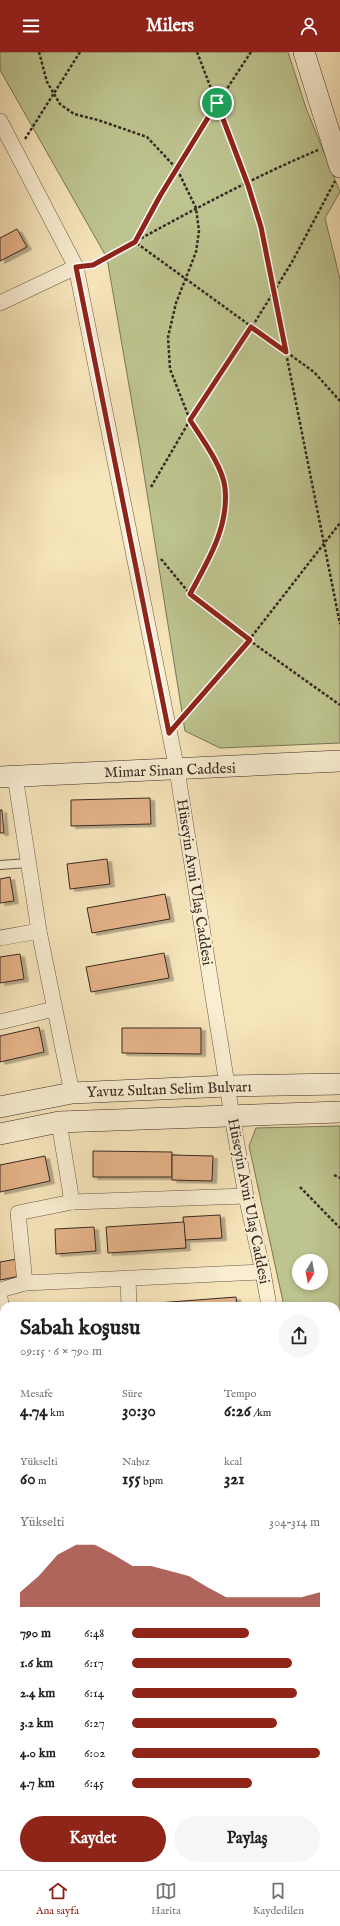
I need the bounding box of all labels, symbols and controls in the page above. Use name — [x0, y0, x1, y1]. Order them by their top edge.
icon: menu — [20, 15, 42, 37]
text: Milers — [146, 15, 194, 38]
icon: person — [298, 15, 320, 37]
pin — [200, 86, 234, 120]
icon: arrive — [206, 92, 228, 114]
street label: Mimar Sinan Caddesi — [104, 759, 236, 782]
street label: Hüseyin Avni Ulaş Caddesi — [172, 797, 217, 967]
street label: Yavuz Sultan Selim Bulvarı — [86, 1077, 252, 1102]
street label: Hüseyin Avni Ulaş Caddesi — [223, 1117, 274, 1286]
north arrow — [292, 1254, 328, 1290]
map controls — [292, 1254, 328, 1290]
text: Sabah koşusu — [20, 1314, 140, 1342]
button: share — [278, 1315, 320, 1357]
text: 09:15 · 6 × 790 m — [20, 1343, 102, 1360]
text: Mesafe — [20, 1387, 53, 1401]
text: Süre — [122, 1387, 142, 1401]
text: Tempo — [224, 1387, 257, 1401]
text: 4.74 — [20, 1401, 48, 1422]
text: 30:30 — [122, 1401, 156, 1422]
text: 6:26 — [224, 1401, 251, 1422]
text: km — [48, 1406, 65, 1420]
text: /km — [251, 1406, 271, 1420]
text: Yükselti — [20, 1455, 58, 1469]
text: Nabız — [122, 1455, 150, 1469]
text: kcal — [224, 1455, 242, 1469]
text: 60 — [20, 1469, 36, 1490]
text: 155 — [122, 1469, 141, 1490]
text: 321 — [224, 1469, 245, 1490]
text: m — [36, 1474, 46, 1488]
text: bpm — [141, 1474, 163, 1488]
text: Yükselti — [20, 1514, 65, 1531]
text: 304–314 m — [269, 1514, 320, 1531]
text: 790 m — [20, 1625, 51, 1642]
text: 6:48 — [84, 1625, 104, 1642]
text: 1.6 km — [20, 1655, 53, 1672]
text: 6:17 — [84, 1655, 104, 1672]
text: 2.4 km — [20, 1685, 55, 1702]
text: 6:14 — [84, 1685, 104, 1702]
text: 3.2 km — [20, 1715, 54, 1732]
text: 6:27 — [84, 1715, 105, 1732]
text: 4.0 km — [20, 1745, 56, 1762]
text: 6:02 — [84, 1745, 105, 1762]
text: 4.7 km — [20, 1775, 55, 1792]
text: 6:45 — [84, 1775, 104, 1792]
button: Kaydet — [20, 1816, 166, 1862]
button: Paylaş — [174, 1816, 320, 1862]
tab: Ana sayfa — [36, 1880, 79, 1918]
tab: Harita — [151, 1880, 181, 1918]
tab: Kaydedilen — [253, 1880, 304, 1918]

